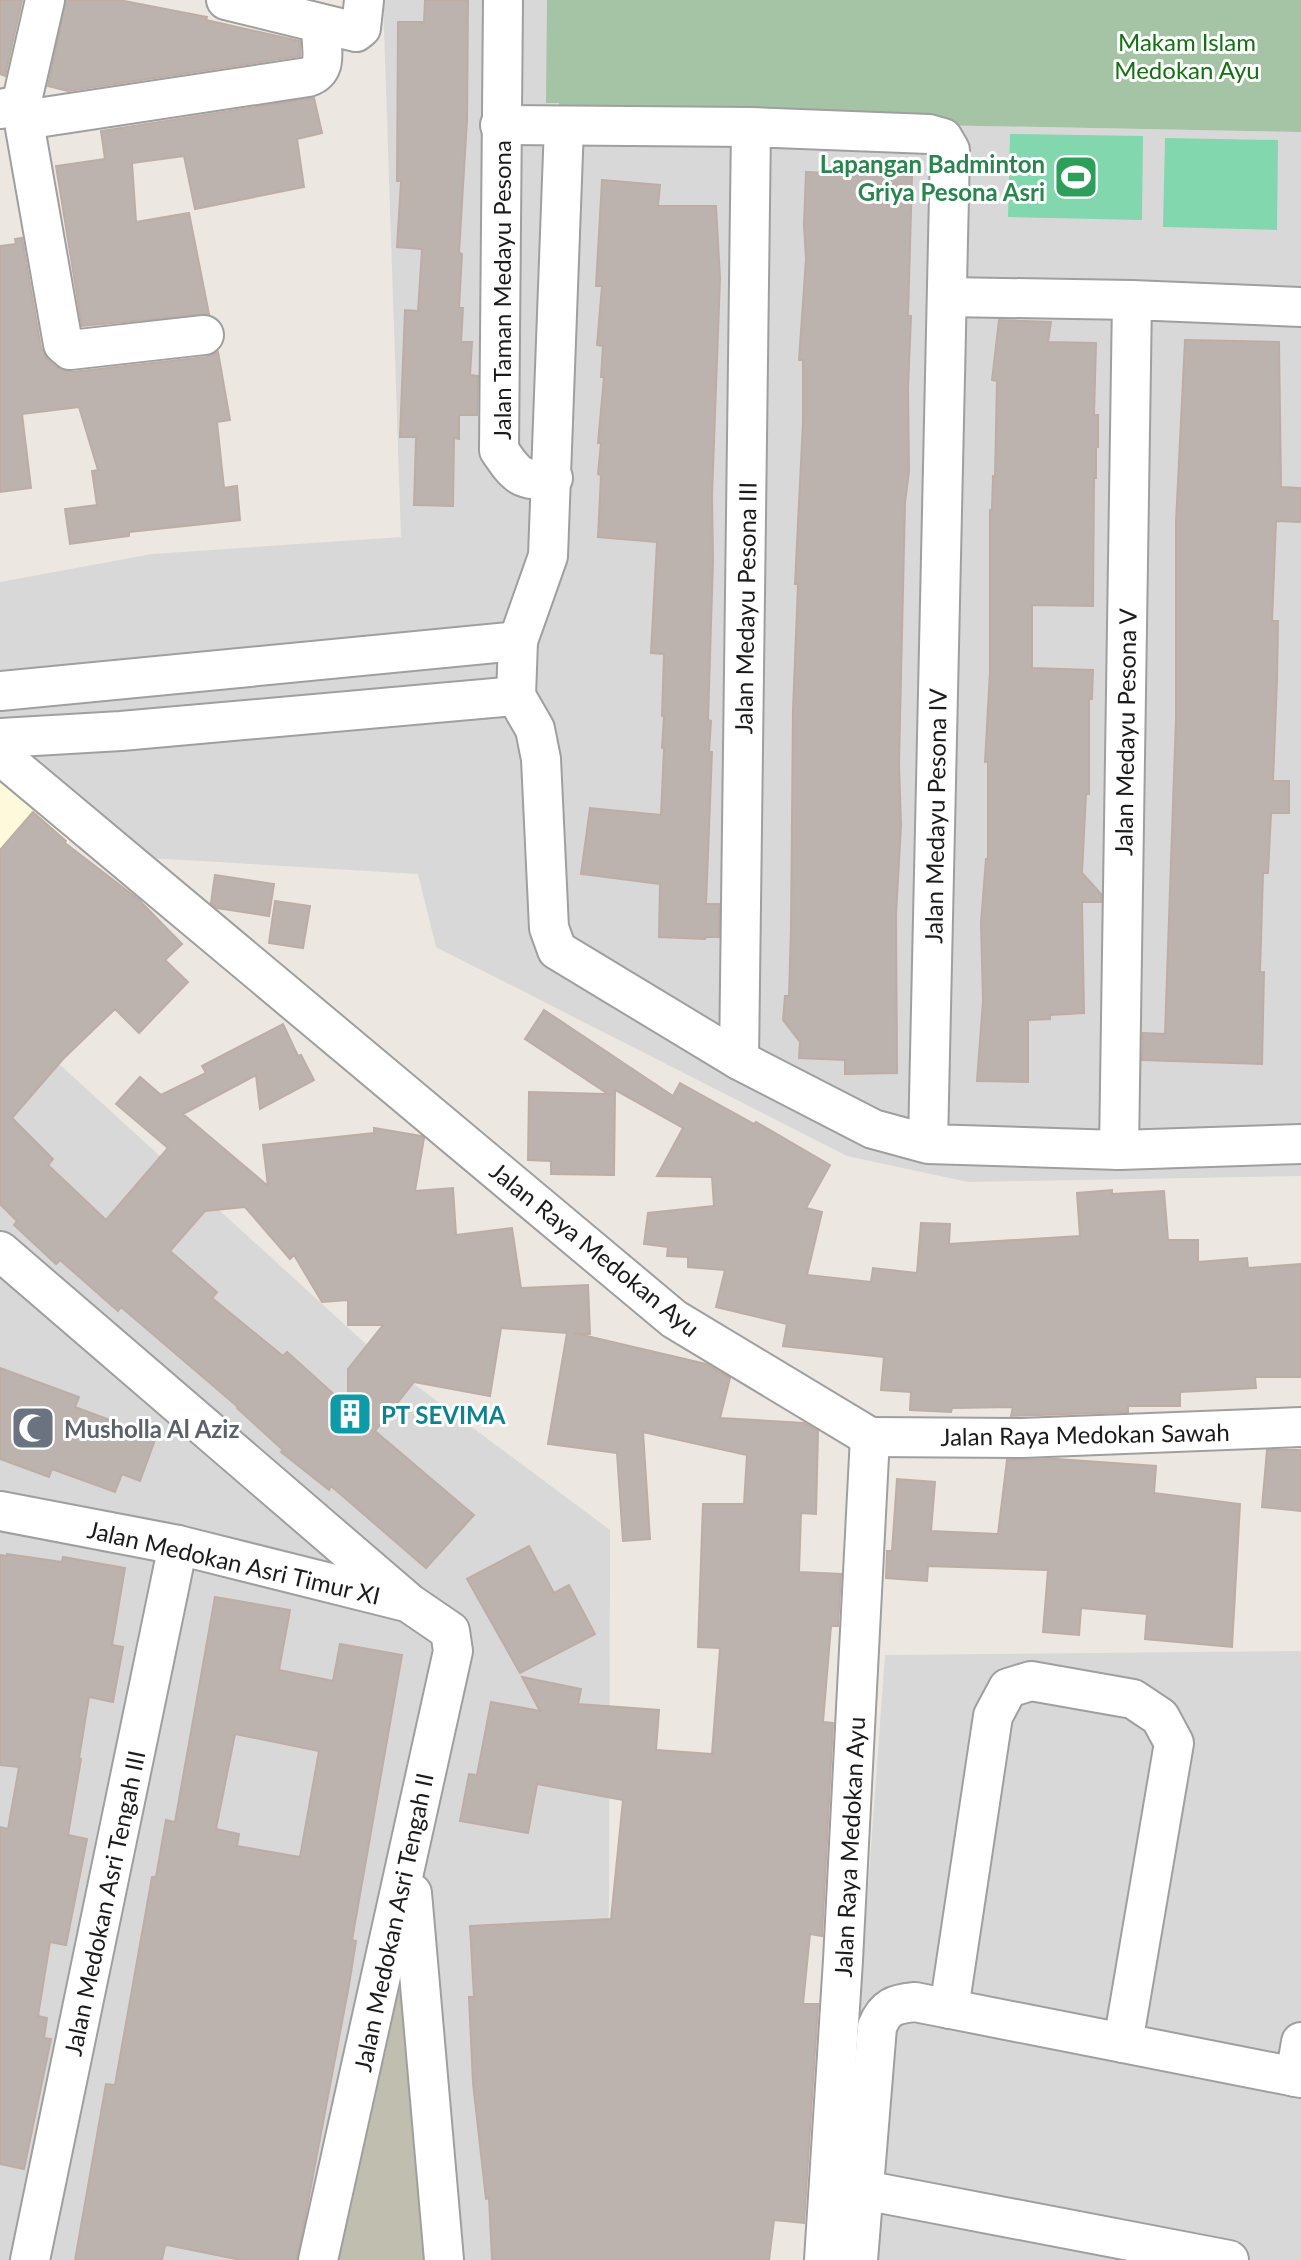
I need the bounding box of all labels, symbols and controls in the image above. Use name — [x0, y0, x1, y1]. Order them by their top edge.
park label: Makam Islam Medokan Ayu — [1114, 27, 1260, 84]
street label: Jalan Taman Medayu Pesona — [487, 140, 516, 440]
place label: Lapangan Badminton Griya Pesona Asri — [820, 149, 1045, 206]
sports icon: Lapangan Badminton Griya Pesona Asri — [1052, 153, 1100, 201]
street label: Jalan Medayu Pesona III — [728, 482, 762, 734]
street label: Jalan Medayu Pesona V — [1108, 607, 1142, 856]
street label: Jalan Medayu Pesona IV — [918, 687, 952, 944]
street label: Jalan Raya Medokan Ayu — [484, 1156, 706, 1342]
building icon: PT SEVIMA — [326, 1390, 374, 1438]
place label: PT SEVIMA — [381, 1400, 506, 1429]
mosque icon: Musholla Al Aziz — [9, 1404, 57, 1452]
place label: Musholla Al Aziz — [64, 1414, 239, 1443]
street label: Jalan Raya Medokan Sawah — [940, 1417, 1230, 1451]
street label: Jalan Medokan Asri Timur XI — [85, 1514, 383, 1610]
street label: Jalan Raya Medokan Ayu — [828, 1716, 870, 1978]
street label: Jalan Medokan Asri Tengah III — [57, 1748, 151, 2058]
street label: Jalan Medokan Asri Tengah II — [347, 1770, 439, 2074]

